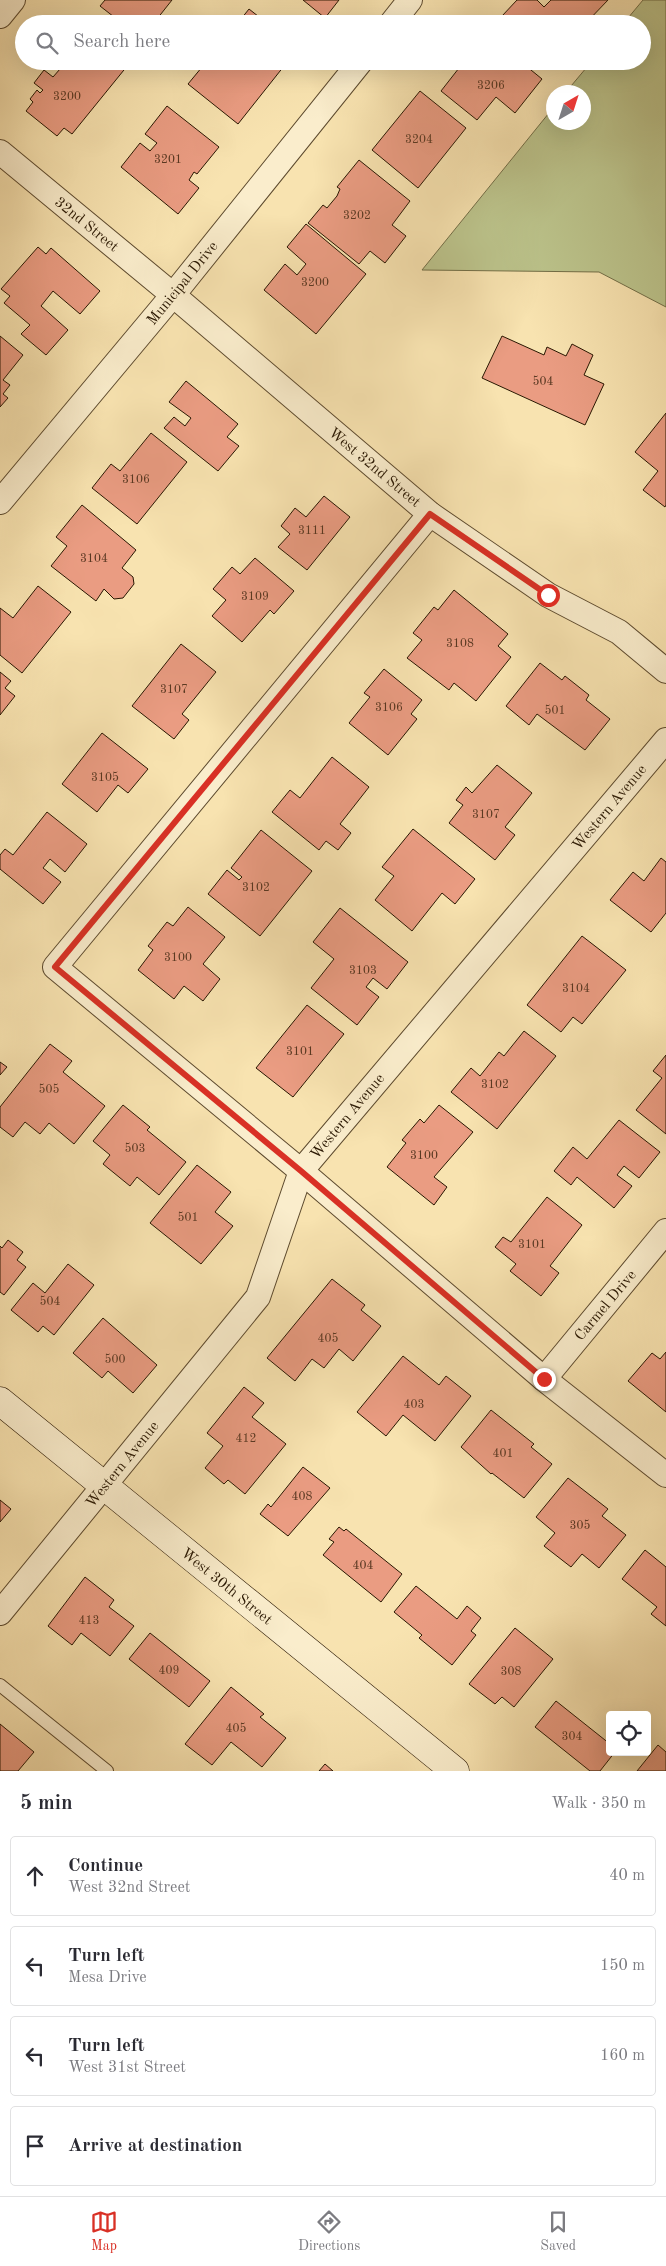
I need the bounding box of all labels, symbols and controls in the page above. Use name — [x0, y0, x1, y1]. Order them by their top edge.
search box — [15, 15, 651, 70]
icon: search — [33, 29, 61, 57]
text: Search here — [73, 33, 170, 52]
house number: 3206 — [477, 80, 505, 92]
north arrow — [546, 85, 591, 130]
house number: 3200 — [53, 91, 81, 103]
house number: 3204 — [405, 134, 433, 146]
house number: 3201 — [154, 154, 182, 166]
street label: 32nd Street — [51, 195, 121, 255]
house number: 3202 — [343, 210, 371, 222]
street label: Municipal Drive — [145, 239, 221, 329]
house number: 3200 — [301, 277, 329, 289]
house number: 504 — [533, 375, 553, 388]
street label: West 32nd Street — [325, 426, 423, 511]
house number: 3106 — [122, 474, 150, 486]
house number: 3111 — [298, 525, 326, 537]
house number: 3104 — [80, 553, 108, 565]
route start — [537, 584, 560, 607]
house number: 3109 — [241, 591, 269, 603]
house number: 3108 — [446, 638, 474, 650]
house number: 3107 — [160, 684, 188, 696]
house number: 3106 — [375, 702, 403, 714]
house number: 501 — [545, 704, 565, 717]
street label: Western Avenue — [570, 762, 650, 853]
house number: 3105 — [91, 771, 119, 784]
house number: 3107 — [472, 809, 500, 821]
house number: 3102 — [242, 882, 270, 894]
house number: 3100 — [164, 952, 192, 964]
house number: 3103 — [349, 965, 377, 977]
house number: 3104 — [562, 983, 590, 995]
house number: 3101 — [286, 1046, 314, 1058]
street label: Western Avenue — [308, 1071, 388, 1162]
house number: 3102 — [481, 1079, 509, 1091]
house number: 505 — [39, 1083, 59, 1096]
house number: 503 — [125, 1142, 145, 1155]
house number: 3100 — [410, 1150, 438, 1162]
house number: 501 — [178, 1211, 198, 1224]
house number: 3101 — [518, 1239, 546, 1251]
street label: Carmel Drive — [573, 1268, 640, 1344]
house number: 504 — [40, 1295, 60, 1308]
house number: 405 — [318, 1332, 338, 1345]
house number: 500 — [105, 1353, 125, 1366]
route end — [533, 1368, 556, 1391]
house number: 403 — [404, 1399, 424, 1411]
street label: Western Avenue — [84, 1419, 162, 1511]
house number: 412 — [236, 1433, 256, 1445]
house number: 401 — [493, 1448, 513, 1460]
house number: 408 — [292, 1491, 312, 1503]
house number: 305 — [570, 1519, 590, 1532]
street label: West 30th Street — [178, 1546, 274, 1628]
house number: 404 — [353, 1560, 373, 1572]
house number: 413 — [79, 1615, 99, 1627]
house number: 409 — [159, 1665, 179, 1677]
house number: 308 — [501, 1666, 521, 1678]
map controls — [606, 1711, 651, 1756]
button: locate — [606, 1711, 651, 1756]
house number: 405 — [226, 1722, 246, 1735]
house number: 304 — [562, 1731, 582, 1743]
text: 5 min — [20, 1793, 73, 1814]
text: Walk · 350 m — [551, 1796, 646, 1812]
text: Continue — [68, 1857, 143, 1876]
icon: ahead — [21, 1862, 49, 1890]
text: 40 m — [609, 1868, 645, 1884]
text: West 32nd Street — [68, 1880, 190, 1896]
text: Turn left — [68, 1947, 145, 1966]
icon: left — [21, 1952, 49, 1980]
text: 150 m — [600, 1958, 645, 1974]
text: Mesa Drive — [68, 1970, 147, 1986]
text: Turn left — [68, 2037, 145, 2056]
icon: left — [21, 2042, 49, 2070]
text: 160 m — [600, 2048, 645, 2064]
text: West 31st Street — [68, 2060, 186, 2076]
icon: arrive — [21, 2132, 49, 2160]
text: Arrive at destination — [68, 2137, 242, 2156]
tab: Map — [90, 2208, 118, 2255]
tab: Directions — [298, 2208, 360, 2255]
tab: Saved — [540, 2208, 576, 2255]

